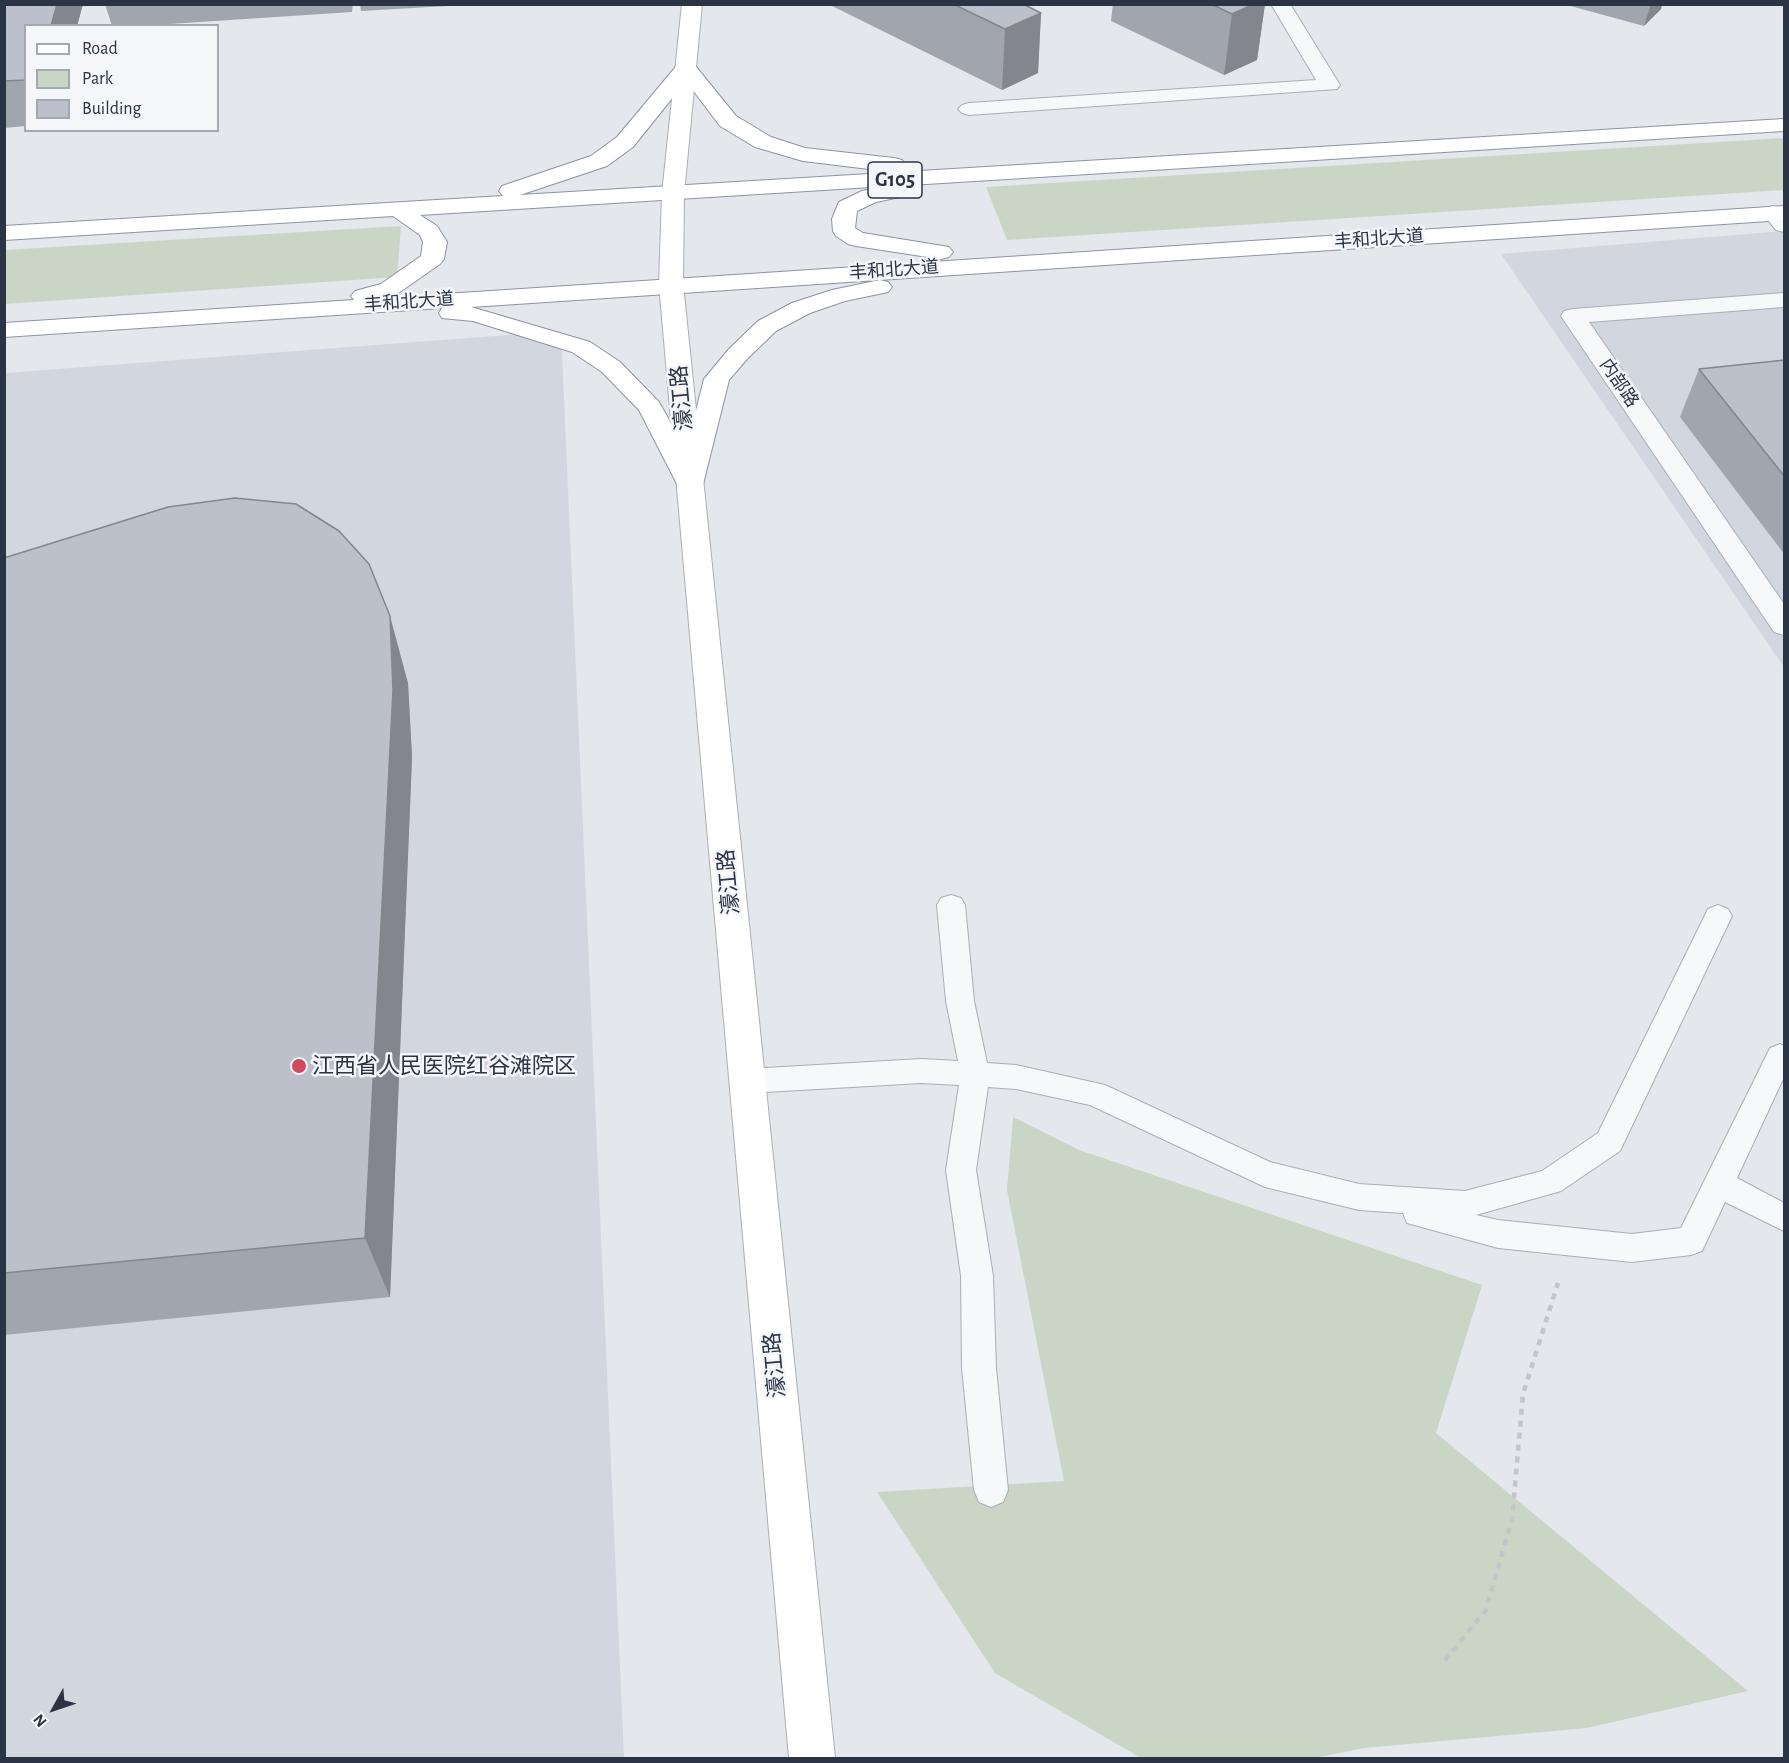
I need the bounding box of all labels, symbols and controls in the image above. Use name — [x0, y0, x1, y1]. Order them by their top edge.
legend — [24, 24, 219, 132]
text: Road — [82, 40, 118, 58]
text: Park — [82, 70, 113, 88]
text: Building — [82, 100, 141, 118]
road number: G105 — [868, 162, 922, 198]
street label: 丰和北大道 — [1333, 225, 1425, 253]
street label: 丰和北大道 — [848, 256, 940, 284]
street label: 丰和北大道 — [363, 288, 455, 316]
street label: 内部路 — [1595, 355, 1643, 411]
street label: 濠江路 — [666, 364, 698, 432]
street label: 濠江路 — [713, 848, 745, 916]
place label: 江西省人民医院红谷滩院区 — [312, 1053, 576, 1079]
marker: 江西省人民医院红谷滩院区 — [290, 1057, 308, 1075]
street label: 濠江路 — [759, 1331, 791, 1399]
north arrow — [24, 1679, 84, 1739]
text: N — [31, 1711, 50, 1730]

